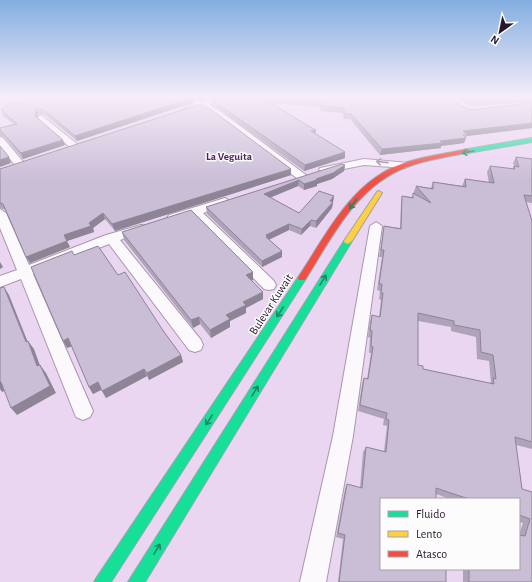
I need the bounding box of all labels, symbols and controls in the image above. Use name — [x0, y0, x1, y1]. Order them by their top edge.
north arrow — [480, 12, 520, 52]
text: N — [489, 33, 501, 47]
one-way arrow — [461, 148, 474, 156]
district label: La Veguita — [206, 151, 253, 162]
one-way arrow — [376, 158, 389, 165]
one-way arrow — [349, 198, 357, 209]
street label: Bulevar Kuwait — [247, 271, 295, 337]
one-way arrow — [319, 275, 327, 286]
one-way arrow — [276, 306, 285, 317]
one-way arrow — [251, 385, 259, 397]
one-way arrow — [205, 414, 213, 425]
legend — [380, 498, 520, 570]
text: Fluido — [416, 508, 445, 520]
text: Lento — [416, 528, 442, 540]
one-way arrow — [153, 544, 161, 555]
text: Atasco — [416, 548, 447, 560]

